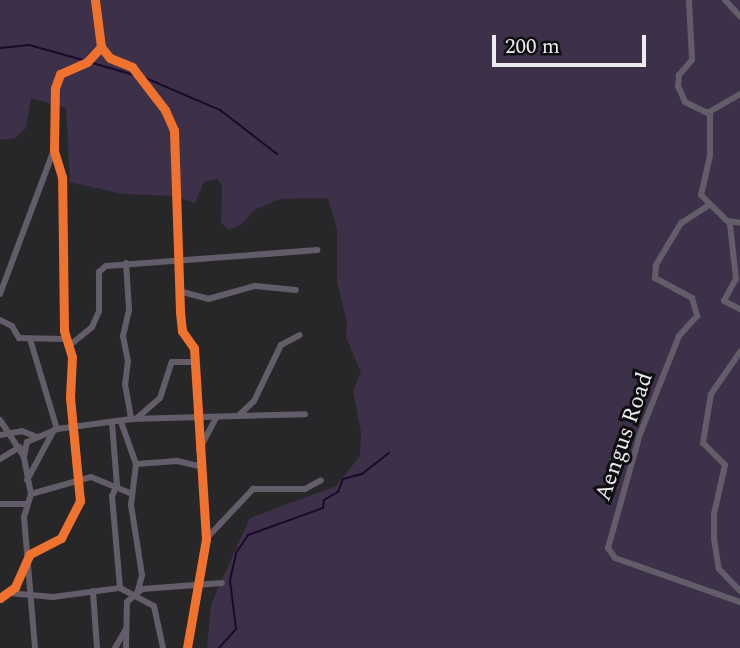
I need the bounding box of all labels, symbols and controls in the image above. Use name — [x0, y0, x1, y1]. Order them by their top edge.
scale bar — [495, 21, 649, 65]
text: 200 m — [505, 31, 560, 63]
street label: Aengus Road — [590, 369, 660, 505]

